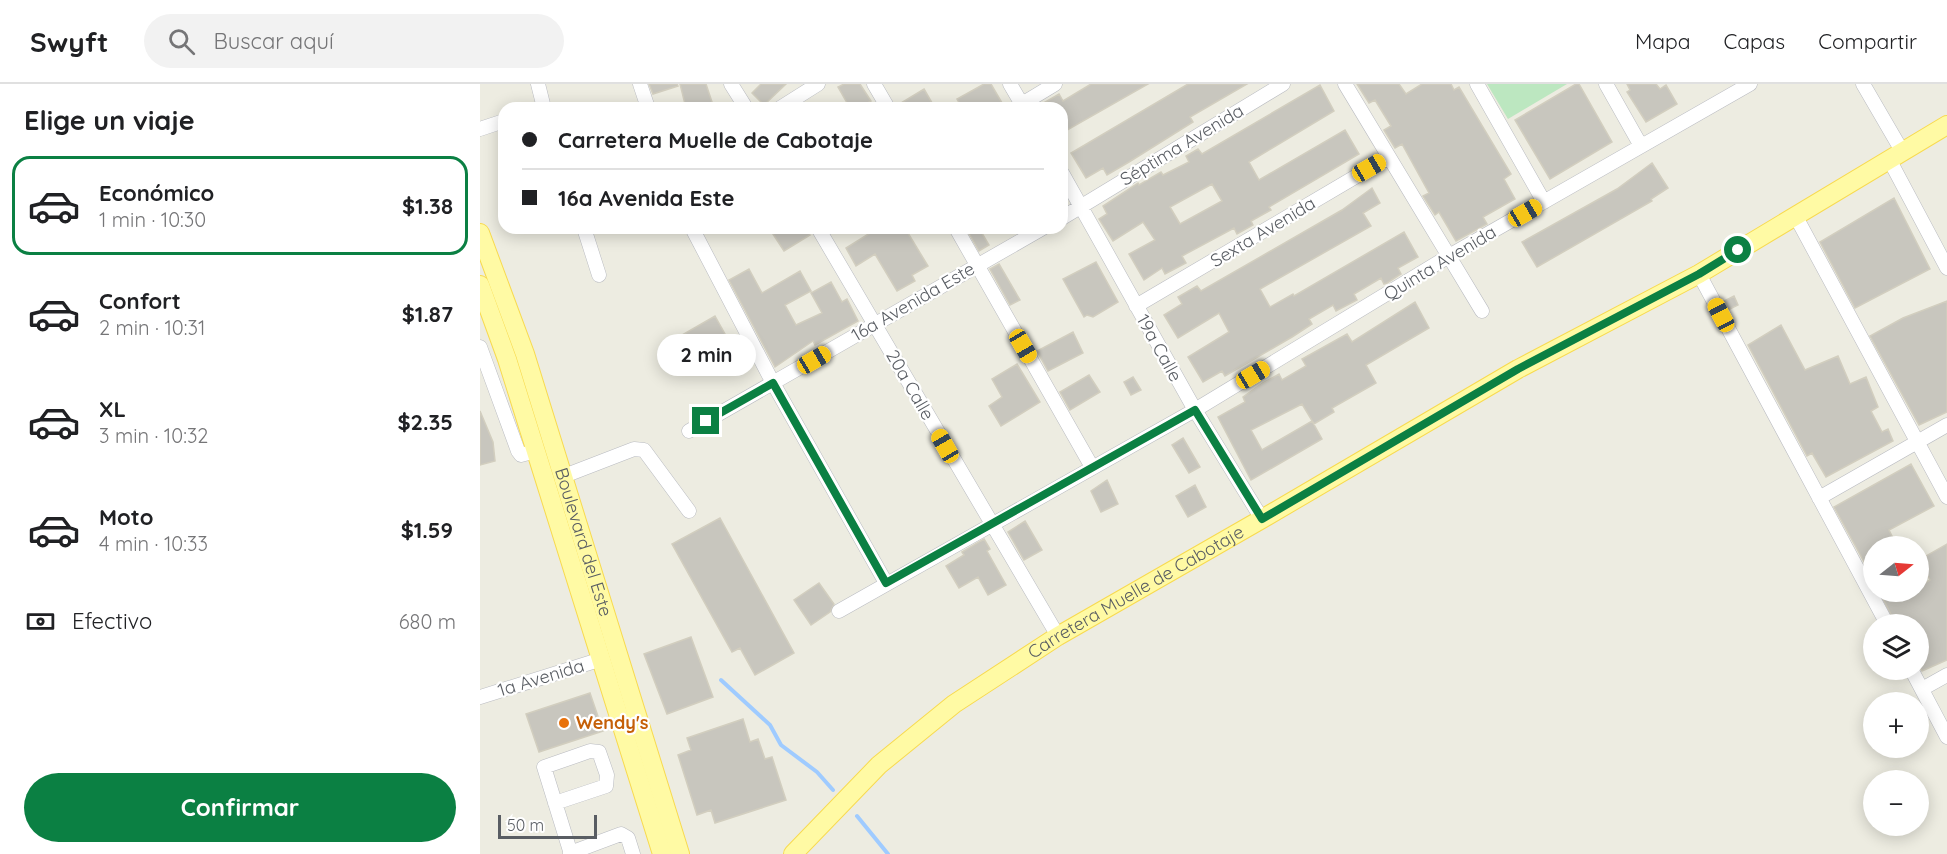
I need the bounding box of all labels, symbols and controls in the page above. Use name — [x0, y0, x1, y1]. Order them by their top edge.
search box — [144, 14, 564, 68]
text: Swyft — [30, 24, 108, 59]
icon: search — [165, 25, 198, 58]
text: Buscar aquí — [213, 27, 334, 55]
text: Mapa — [1635, 28, 1690, 54]
text: Capas — [1723, 28, 1785, 54]
text: Compartir — [1818, 28, 1917, 54]
street label: Séptima Avenida — [1116, 99, 1248, 191]
text: Elige un viaje — [24, 103, 195, 137]
text: Carretera Muelle de Cabotaje — [558, 126, 873, 154]
car — [1349, 151, 1389, 185]
icon: car — [27, 179, 81, 233]
text: Económico — [99, 179, 214, 207]
text: 16a Avenida Este — [558, 184, 735, 212]
street label: Sexta Avenida — [1206, 191, 1319, 272]
text: $1.38 — [402, 192, 453, 220]
car — [1505, 196, 1545, 230]
text: 1 min · 10:30 — [99, 207, 206, 232]
street label: Quinta Avenida — [1379, 220, 1500, 305]
route start — [1724, 236, 1751, 263]
street label: 16a Avenida Este — [847, 257, 979, 346]
icon: car — [27, 287, 81, 341]
text: Confort — [99, 287, 181, 315]
car — [1705, 295, 1737, 335]
text: $1.87 — [402, 300, 453, 328]
street label: 19a Calle — [1132, 310, 1187, 385]
text: 2 min · 10:31 — [99, 315, 205, 340]
car — [1006, 326, 1040, 366]
callout: 2 min — [656, 334, 756, 376]
text: 2 min — [680, 342, 733, 367]
car — [794, 343, 834, 377]
street label: 20a Calle — [881, 345, 940, 424]
car — [1233, 358, 1273, 392]
icon: car — [27, 395, 81, 449]
text: XL — [99, 395, 126, 423]
route end — [692, 407, 719, 434]
text: $2.35 — [397, 408, 453, 436]
text: 3 min · 10:32 — [99, 423, 208, 448]
car — [928, 426, 962, 466]
street label: Boulevard del Este — [550, 465, 618, 619]
icon: car — [27, 503, 81, 557]
text: Moto — [99, 503, 153, 531]
text: $1.59 — [401, 516, 453, 544]
street label: Carretera Muelle de Cabotaje — [1023, 520, 1248, 664]
text: 4 min · 10:33 — [99, 531, 208, 556]
north arrow — [1863, 536, 1929, 602]
map controls — [1863, 536, 1929, 836]
icon: cash — [24, 605, 57, 638]
text: Efectivo — [72, 607, 152, 635]
text: 680 m — [399, 609, 456, 634]
button: layers — [1863, 614, 1929, 680]
street label: 1a Avenida — [495, 653, 587, 702]
button: + — [1863, 692, 1929, 758]
place label: Wendy's — [576, 711, 649, 734]
marker: Wendy's — [557, 716, 571, 730]
button: − — [1863, 770, 1929, 836]
button: Confirmar — [24, 773, 456, 842]
scale bar — [498, 812, 597, 840]
text: 50 m — [507, 815, 544, 835]

